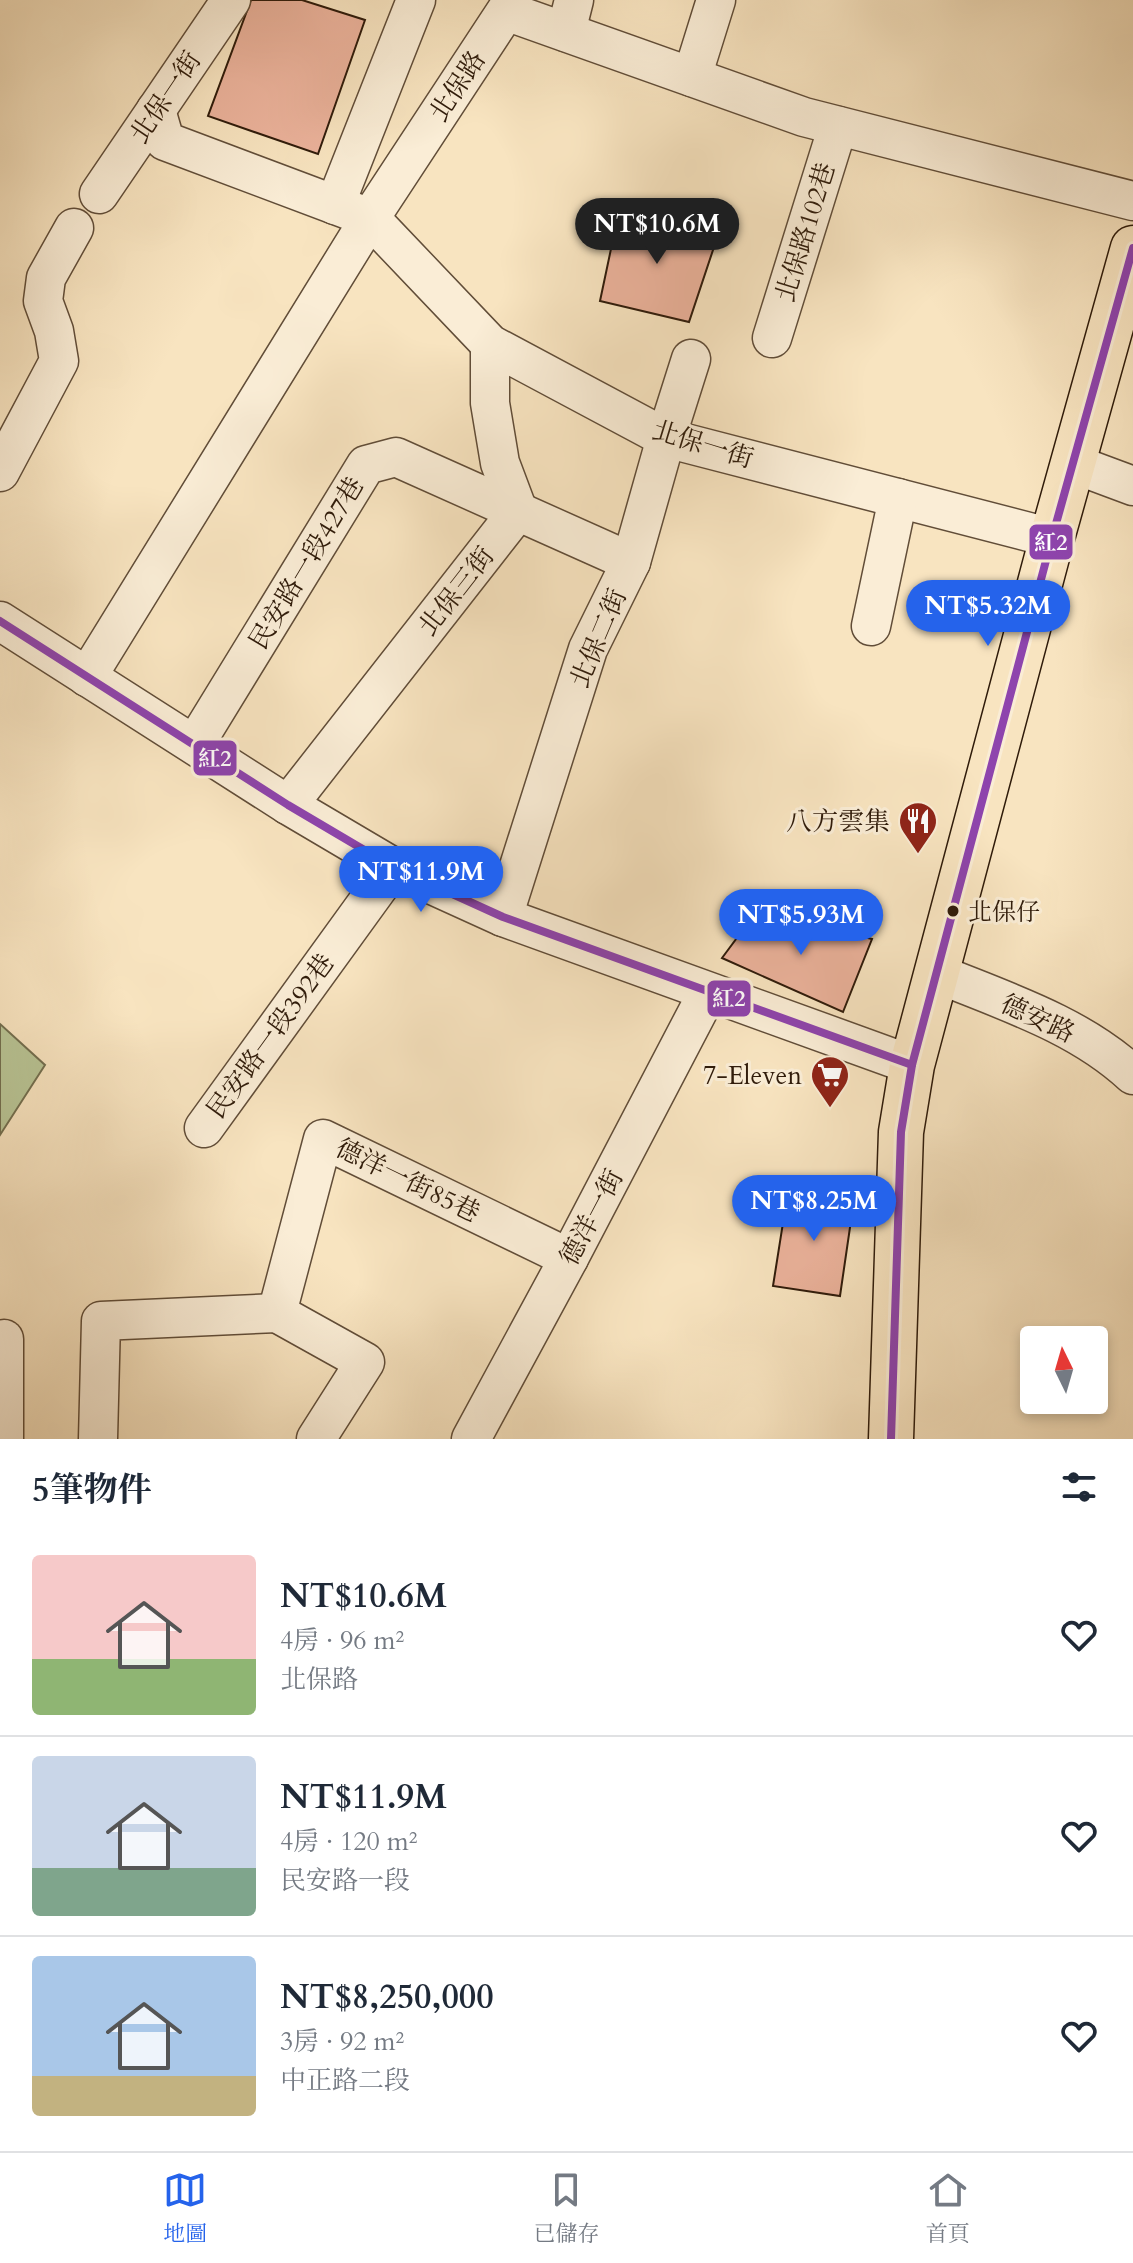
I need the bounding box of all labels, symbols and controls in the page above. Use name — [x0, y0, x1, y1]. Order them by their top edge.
street label: 北保一街 — [122, 44, 209, 150]
street label: 北保路 — [421, 44, 493, 129]
street label: 北保路102巷 — [768, 158, 843, 306]
pin: NT$10.6M — [574, 198, 740, 266]
text: NT$10.6M — [593, 206, 721, 241]
street label: 北保一街 — [648, 413, 758, 476]
street label: 民安路一段427巷 — [241, 470, 372, 656]
line badge: 紅2 — [1028, 523, 1074, 561]
text: 紅2 — [1034, 528, 1068, 558]
street label: 北保三街 — [411, 540, 502, 643]
pin: NT$5.32M — [905, 580, 1071, 648]
street label: 北保二街 — [562, 583, 635, 693]
text: NT$5.32M — [924, 588, 1052, 623]
line badge: 紅2 — [192, 739, 238, 777]
text: 紅2 — [198, 744, 232, 774]
restaurant icon: 八方雲集 — [897, 800, 939, 855]
place label: 八方雲集 — [786, 804, 890, 839]
pin: NT$11.9M — [338, 846, 504, 914]
text: NT$11.9M — [357, 854, 485, 889]
pin: NT$5.93M — [718, 889, 884, 957]
place label: 北保仔 — [968, 896, 1040, 929]
text: NT$5.93M — [737, 897, 865, 932]
marker: 北保仔 — [945, 903, 961, 919]
street label: 民安路一段392巷 — [199, 947, 342, 1126]
line badge: 紅2 — [706, 979, 752, 1018]
text: 紅2 — [712, 984, 746, 1014]
street label: 德安路 — [995, 986, 1081, 1051]
supermarket icon: 7-Eleven — [809, 1054, 851, 1109]
place label: 7-Eleven — [703, 1058, 802, 1093]
street label: 德洋一街85巷 — [330, 1130, 486, 1231]
street label: 德洋一街 — [552, 1163, 631, 1271]
pin: NT$8.25M — [731, 1175, 897, 1243]
text: NT$8.25M — [750, 1183, 878, 1218]
north arrow — [1020, 1326, 1108, 1414]
map controls — [1020, 1326, 1108, 1414]
icon: filters — [1057, 1465, 1101, 1509]
text: 5筆物件 — [32, 1467, 151, 1513]
text: NT$10.6M — [280, 1573, 447, 1619]
icon: home — [96, 1587, 192, 1683]
icon: heart — [1057, 1613, 1101, 1657]
text: 4房 · 96 m² — [280, 1623, 404, 1658]
text: 北保路 — [280, 1662, 358, 1697]
text: NT$11.9M — [280, 1774, 447, 1820]
icon: home — [96, 1788, 192, 1884]
icon: heart — [1057, 1814, 1101, 1858]
text: 4房 · 120 m² — [280, 1824, 418, 1859]
text: 民安路一段 — [280, 1863, 410, 1898]
text: NT$8,250,000 — [280, 1974, 494, 2020]
icon: home — [96, 1988, 192, 2084]
icon: heart — [1057, 2014, 1101, 2058]
text: 3房 · 92 m² — [280, 2024, 404, 2059]
text: 中正路二段 — [280, 2063, 410, 2098]
tab: 地圖 — [163, 2168, 207, 2249]
tab: 已儲存 — [533, 2168, 600, 2249]
tab: 首頁 — [926, 2168, 970, 2249]

